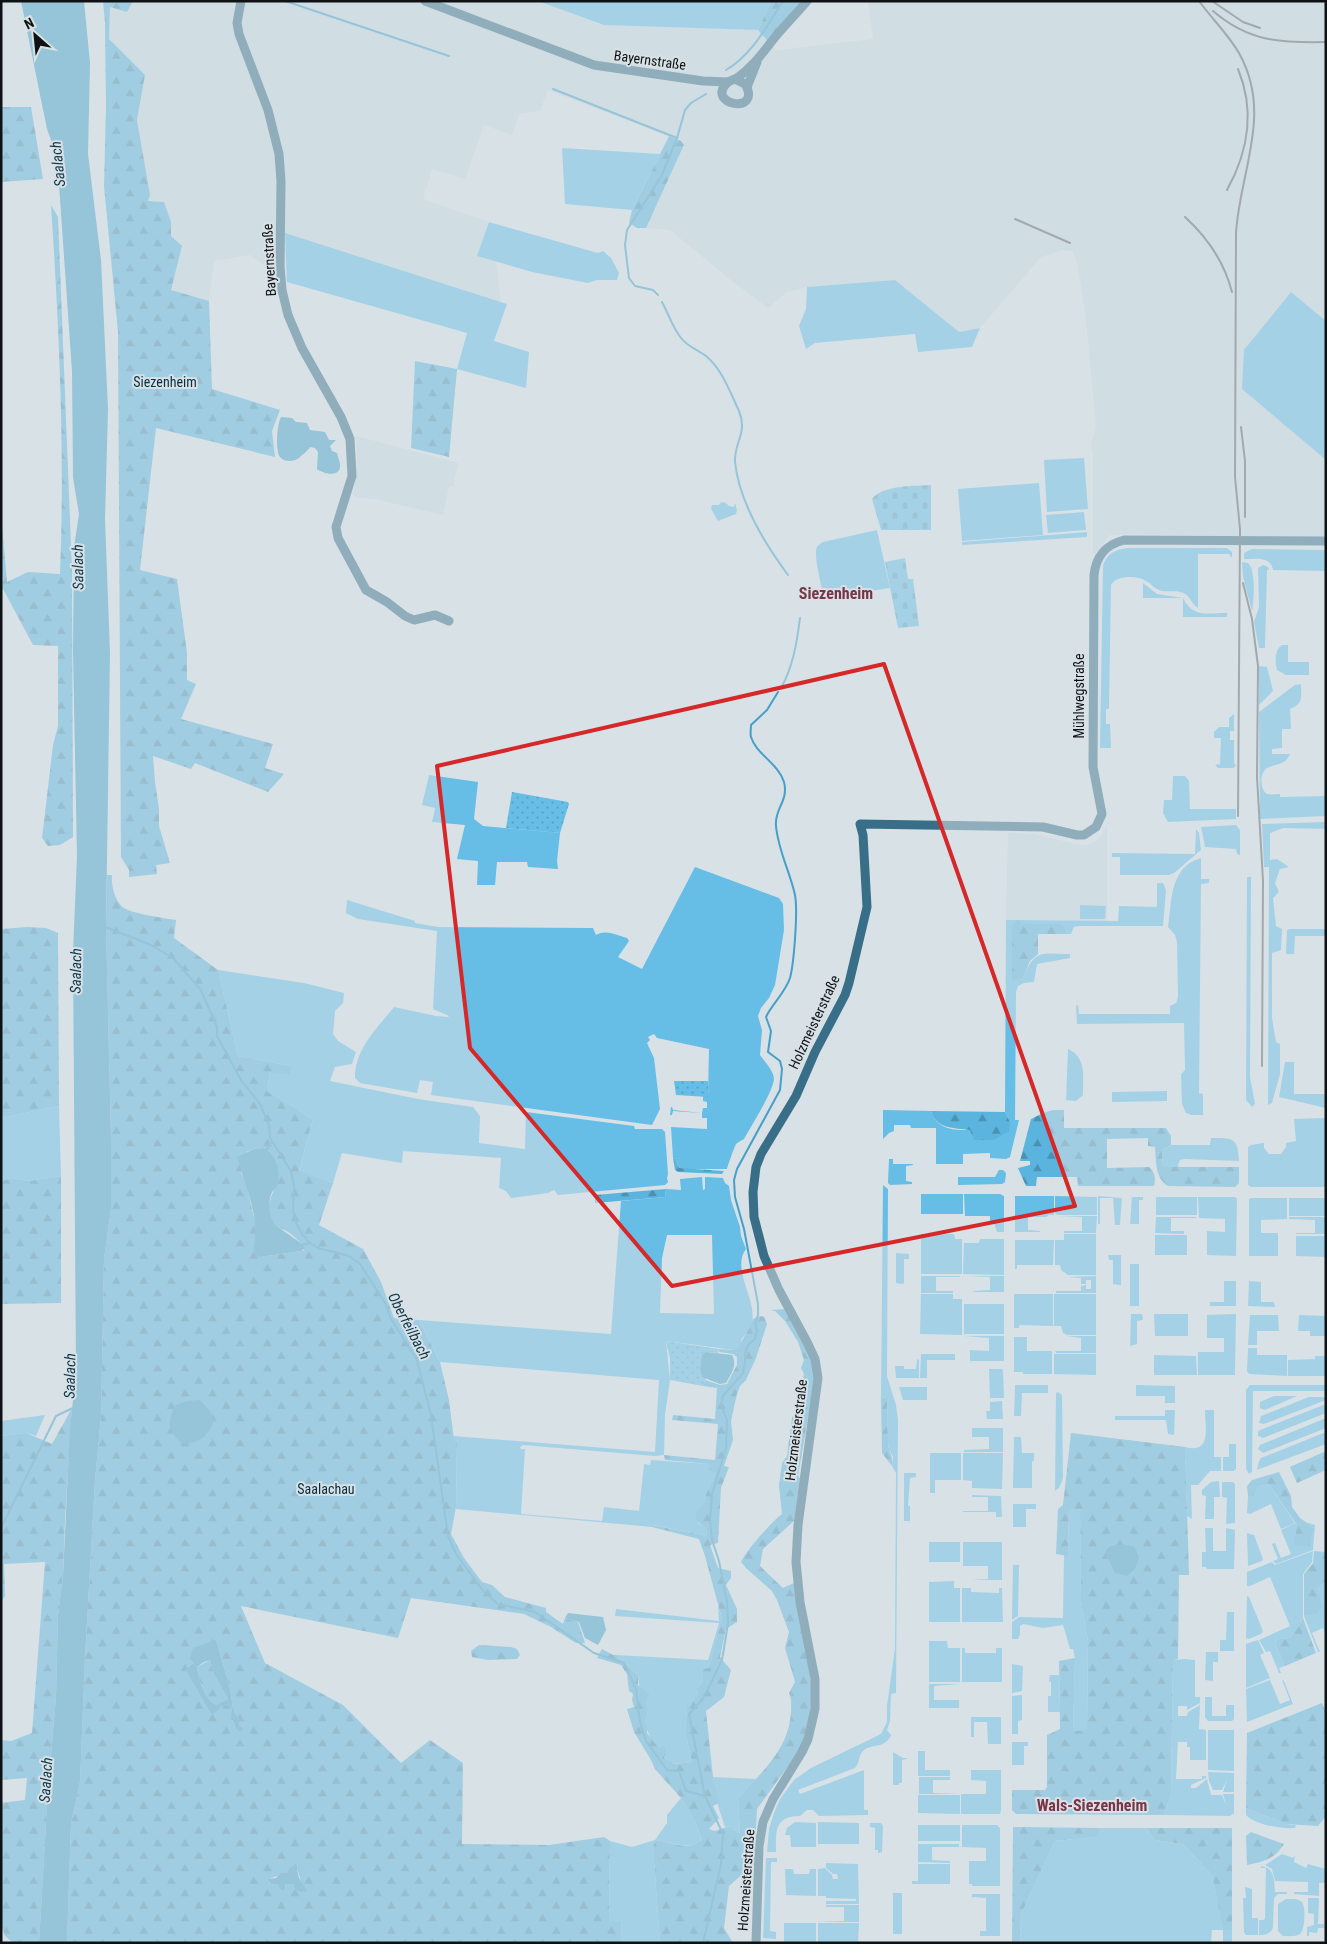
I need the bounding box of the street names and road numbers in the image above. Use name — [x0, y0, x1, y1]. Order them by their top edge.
street label: Bayernstraße — [613, 47, 688, 73]
street label: Bayernstraße — [259, 223, 279, 297]
street label: Mühlwegstraße — [1071, 653, 1087, 738]
street label: Holzmeisterstraße — [785, 972, 843, 1072]
street label: Holzmeisterstraße — [782, 1378, 810, 1482]
street label: Holzmeisterstraße — [734, 1828, 758, 1931]

